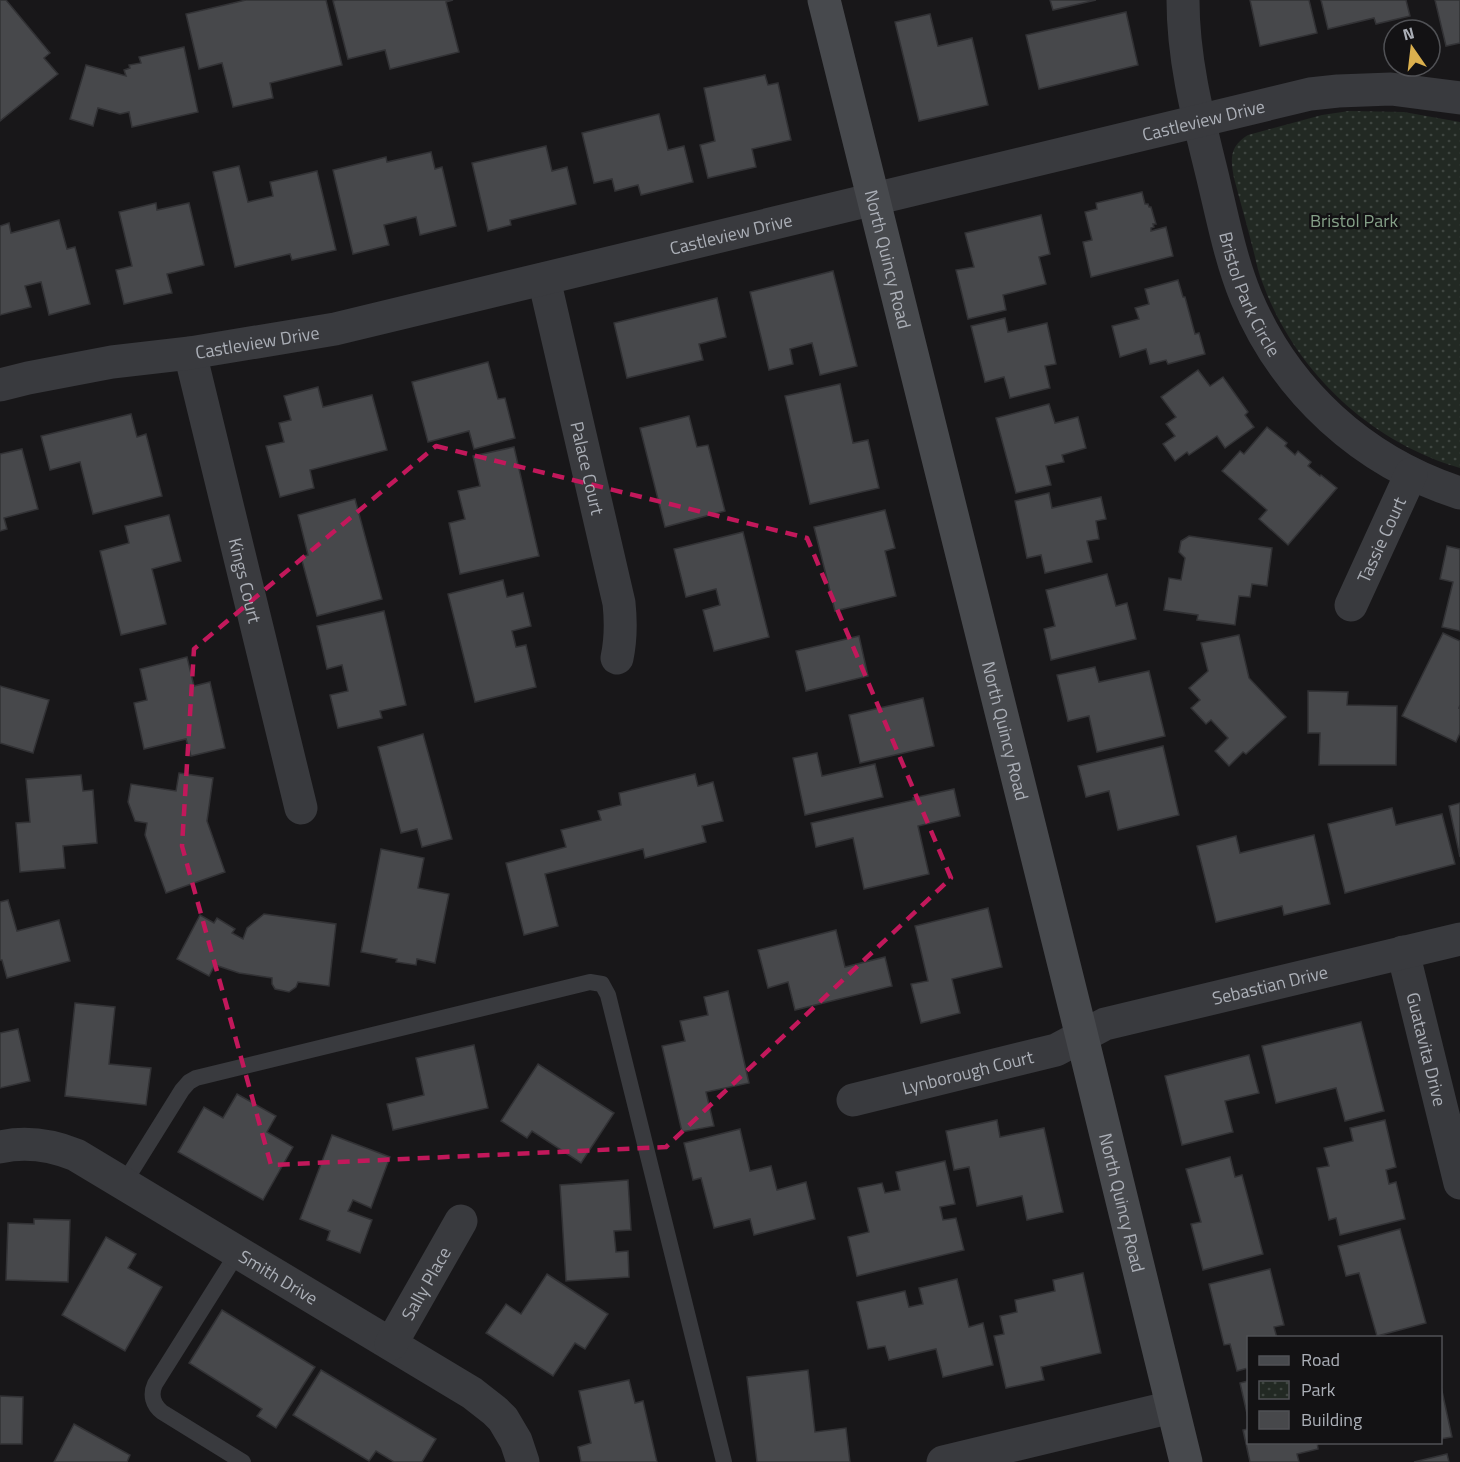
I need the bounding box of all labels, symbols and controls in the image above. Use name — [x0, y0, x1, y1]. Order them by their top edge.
north arrow — [1382, 18, 1442, 78]
text: N — [1400, 20, 1417, 46]
street label: Castleview Drive — [1139, 92, 1267, 148]
street label: North Quincy Road — [858, 187, 919, 331]
street label: Castleview Drive — [667, 206, 795, 261]
park label: Bristol Park — [1310, 207, 1398, 234]
street label: Bristol Park Circle — [1213, 229, 1288, 362]
street label: Castleview Drive — [193, 318, 321, 365]
street label: Palace Court — [564, 419, 612, 518]
street label: Tassie Court — [1350, 492, 1413, 587]
street label: Kings Court — [222, 535, 269, 626]
street label: North Quincy Road — [976, 658, 1036, 803]
street label: Sebastian Drive — [1209, 958, 1330, 1011]
street label: Guatavita Drive — [1400, 989, 1454, 1109]
street label: Lynborough Court — [899, 1042, 1037, 1101]
street label: North Quincy Road — [1092, 1130, 1153, 1275]
street label: Sally Place — [394, 1241, 457, 1325]
street label: Smith Drive — [234, 1242, 323, 1311]
legend — [1247, 1336, 1442, 1444]
text: Road — [1301, 1346, 1340, 1373]
text: Park — [1301, 1376, 1336, 1403]
text: Building — [1301, 1406, 1362, 1433]

